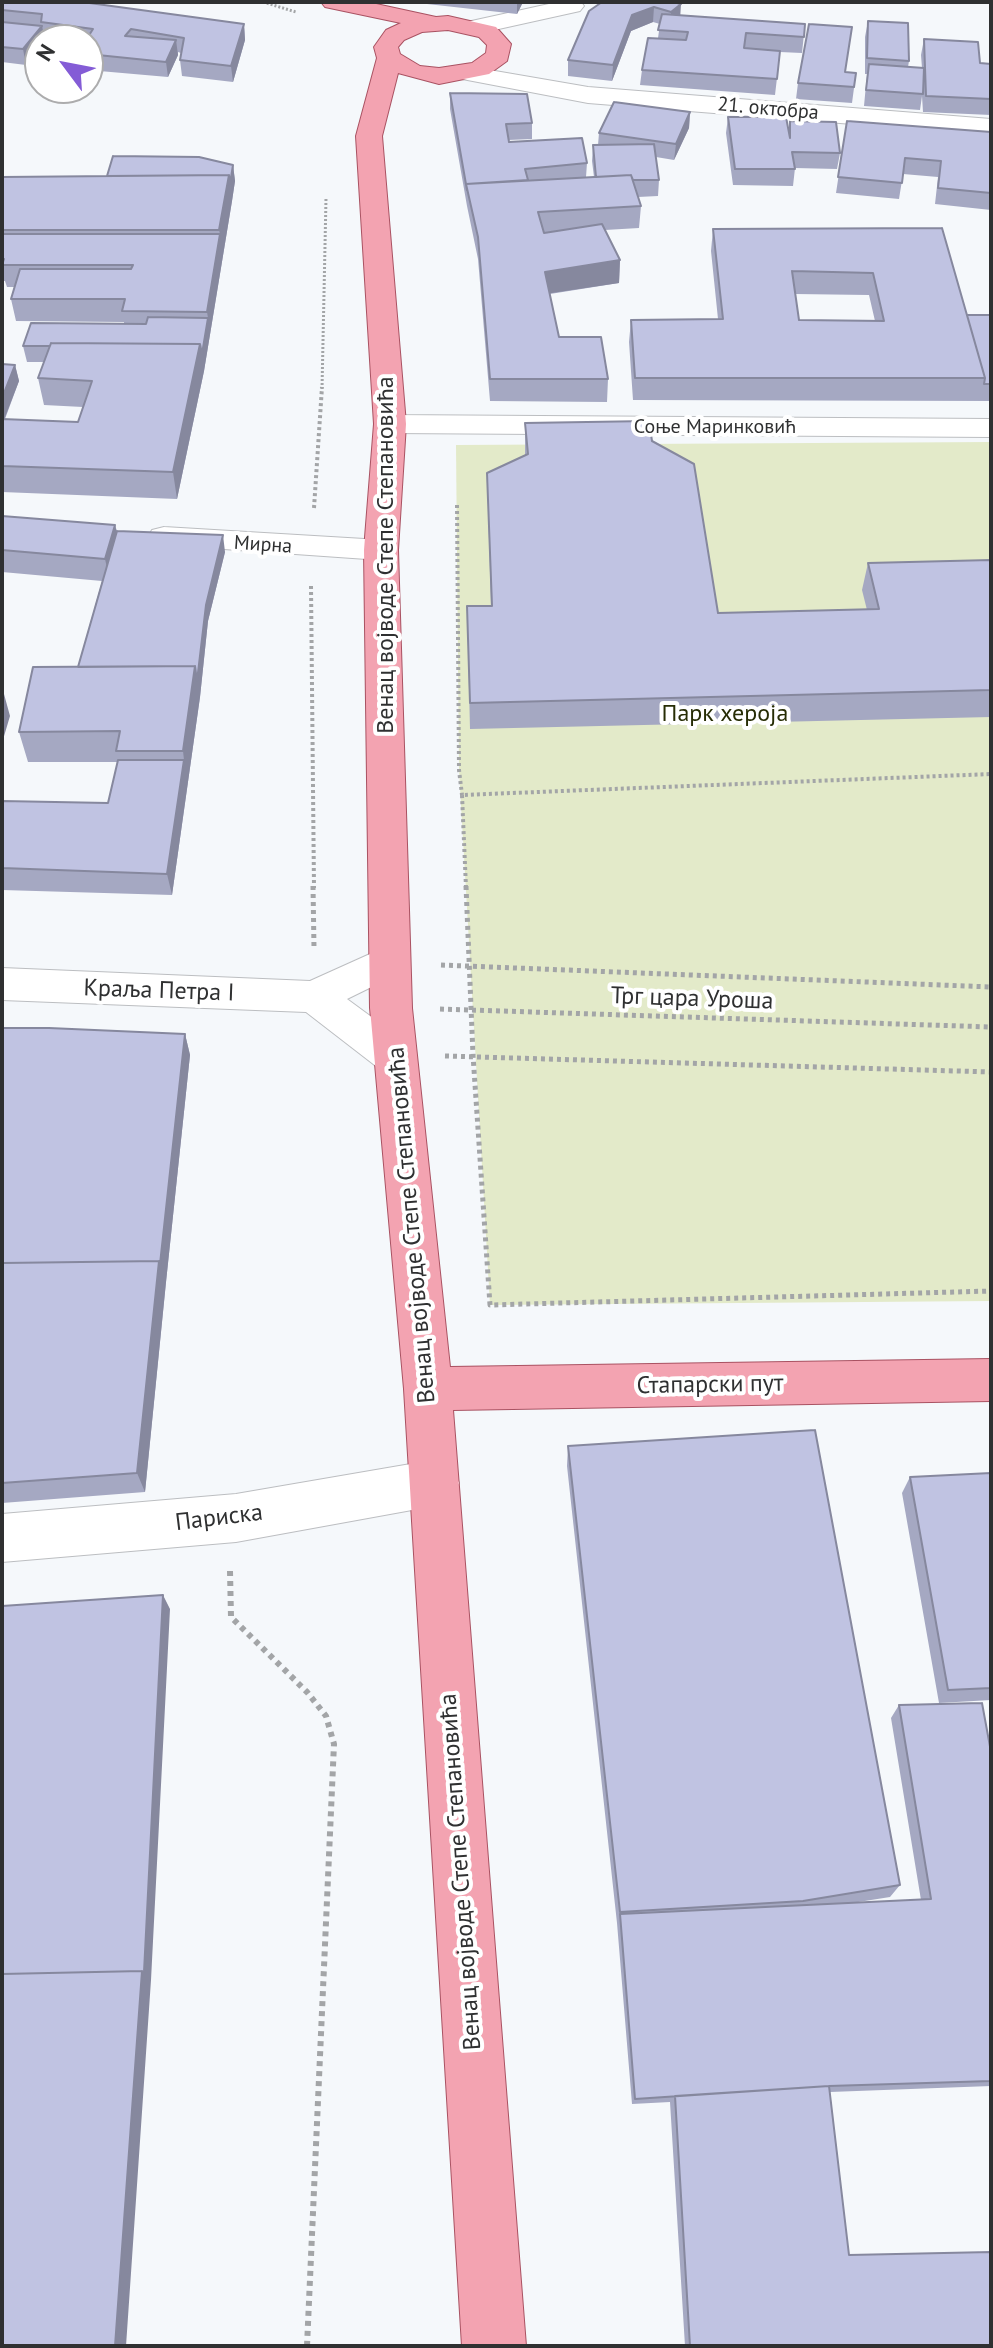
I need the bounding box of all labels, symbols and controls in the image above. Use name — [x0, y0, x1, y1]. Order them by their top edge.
north arrow — [24, 24, 104, 104]
text: N — [30, 39, 61, 66]
street label: 21. октобра — [716, 93, 820, 125]
street label: Венац војводе Степе Степановића — [372, 376, 400, 734]
street label: Соње Маринковић — [634, 415, 796, 439]
street label: Мирна — [233, 531, 293, 559]
park label: Парк хероја — [662, 700, 788, 728]
street label: Краља Петра I — [83, 974, 235, 1008]
street label: Трг цара Уроша — [610, 982, 774, 1016]
street label: Венац војводе Степе Степановића — [382, 1046, 442, 1404]
street label: Стапарски пут — [636, 1369, 784, 1401]
street label: Париска — [174, 1498, 264, 1538]
street label: Венац војводе Степе Степановића — [434, 1693, 488, 2051]

